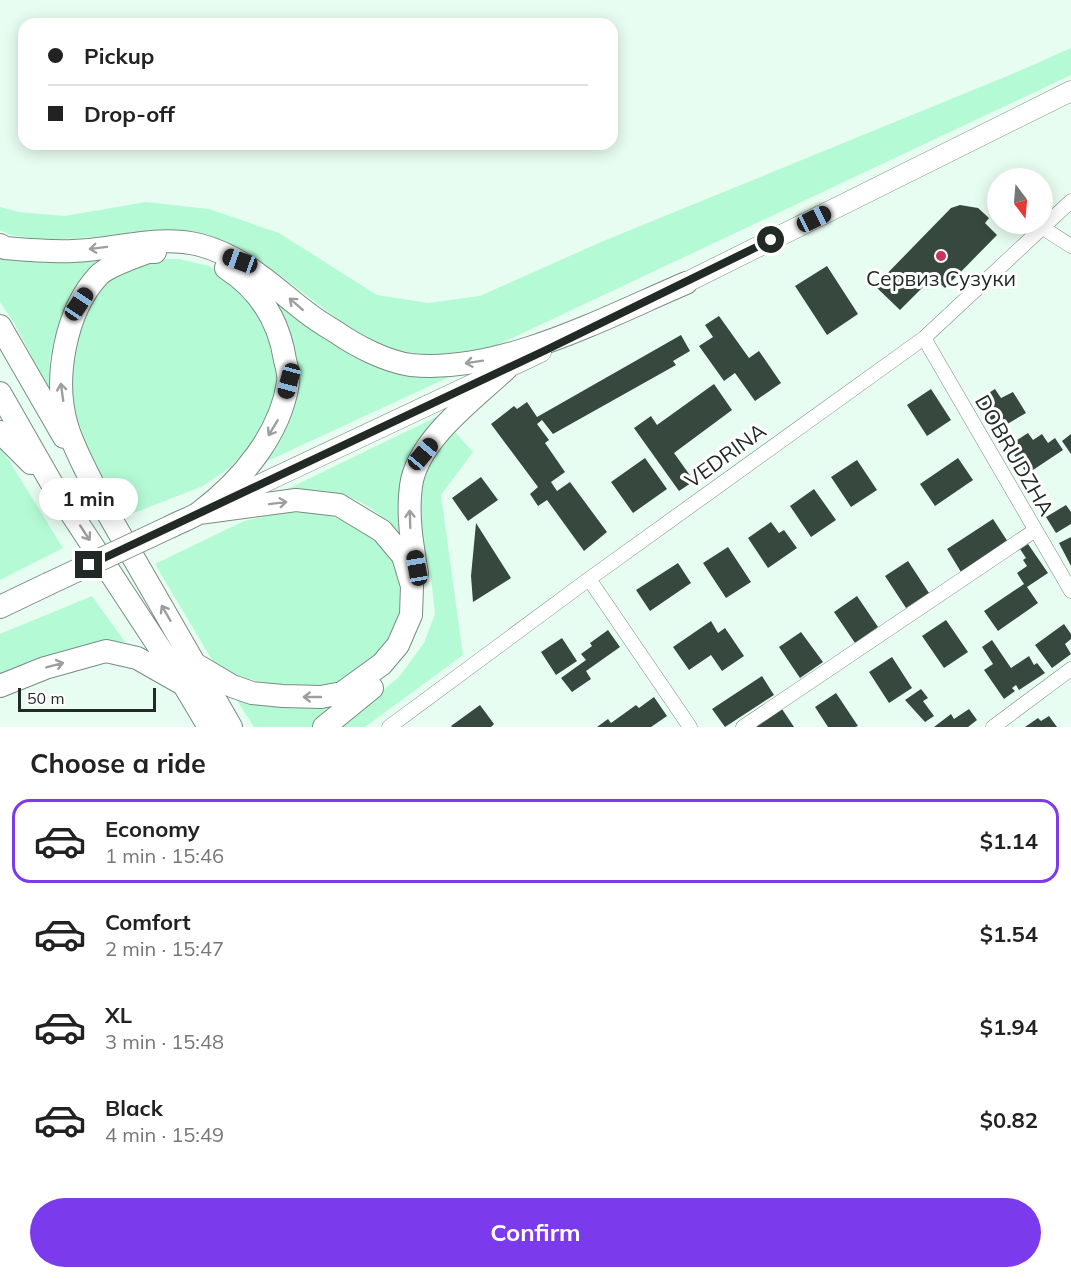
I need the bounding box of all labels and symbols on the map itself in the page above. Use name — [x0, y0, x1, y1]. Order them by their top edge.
north arrow — [987, 168, 1053, 234]
car — [794, 203, 834, 235]
route start — [757, 226, 784, 253]
one-way arrow — [89, 243, 109, 254]
car — [220, 246, 260, 276]
marker: Сервиз Сузуки — [934, 249, 948, 263]
place label: Сервиз Сузуки — [866, 265, 1016, 291]
car — [61, 284, 97, 324]
one-way arrow — [289, 297, 304, 311]
one-way arrow — [465, 357, 485, 368]
car — [276, 361, 302, 401]
one-way arrow — [56, 382, 67, 402]
street label: DOBRUDZHA — [970, 390, 1060, 521]
street label: VEDRINA — [679, 417, 771, 493]
one-way arrow — [267, 419, 279, 436]
car — [405, 434, 441, 474]
callout: 1 min — [40, 478, 138, 520]
one-way arrow — [267, 497, 287, 508]
one-way arrow — [405, 510, 416, 530]
one-way arrow — [79, 524, 91, 541]
car — [405, 549, 429, 587]
route end — [75, 551, 102, 578]
one-way arrow — [159, 605, 171, 622]
one-way arrow — [45, 659, 64, 670]
scale bar — [18, 685, 156, 712]
one-way arrow — [303, 691, 323, 703]

